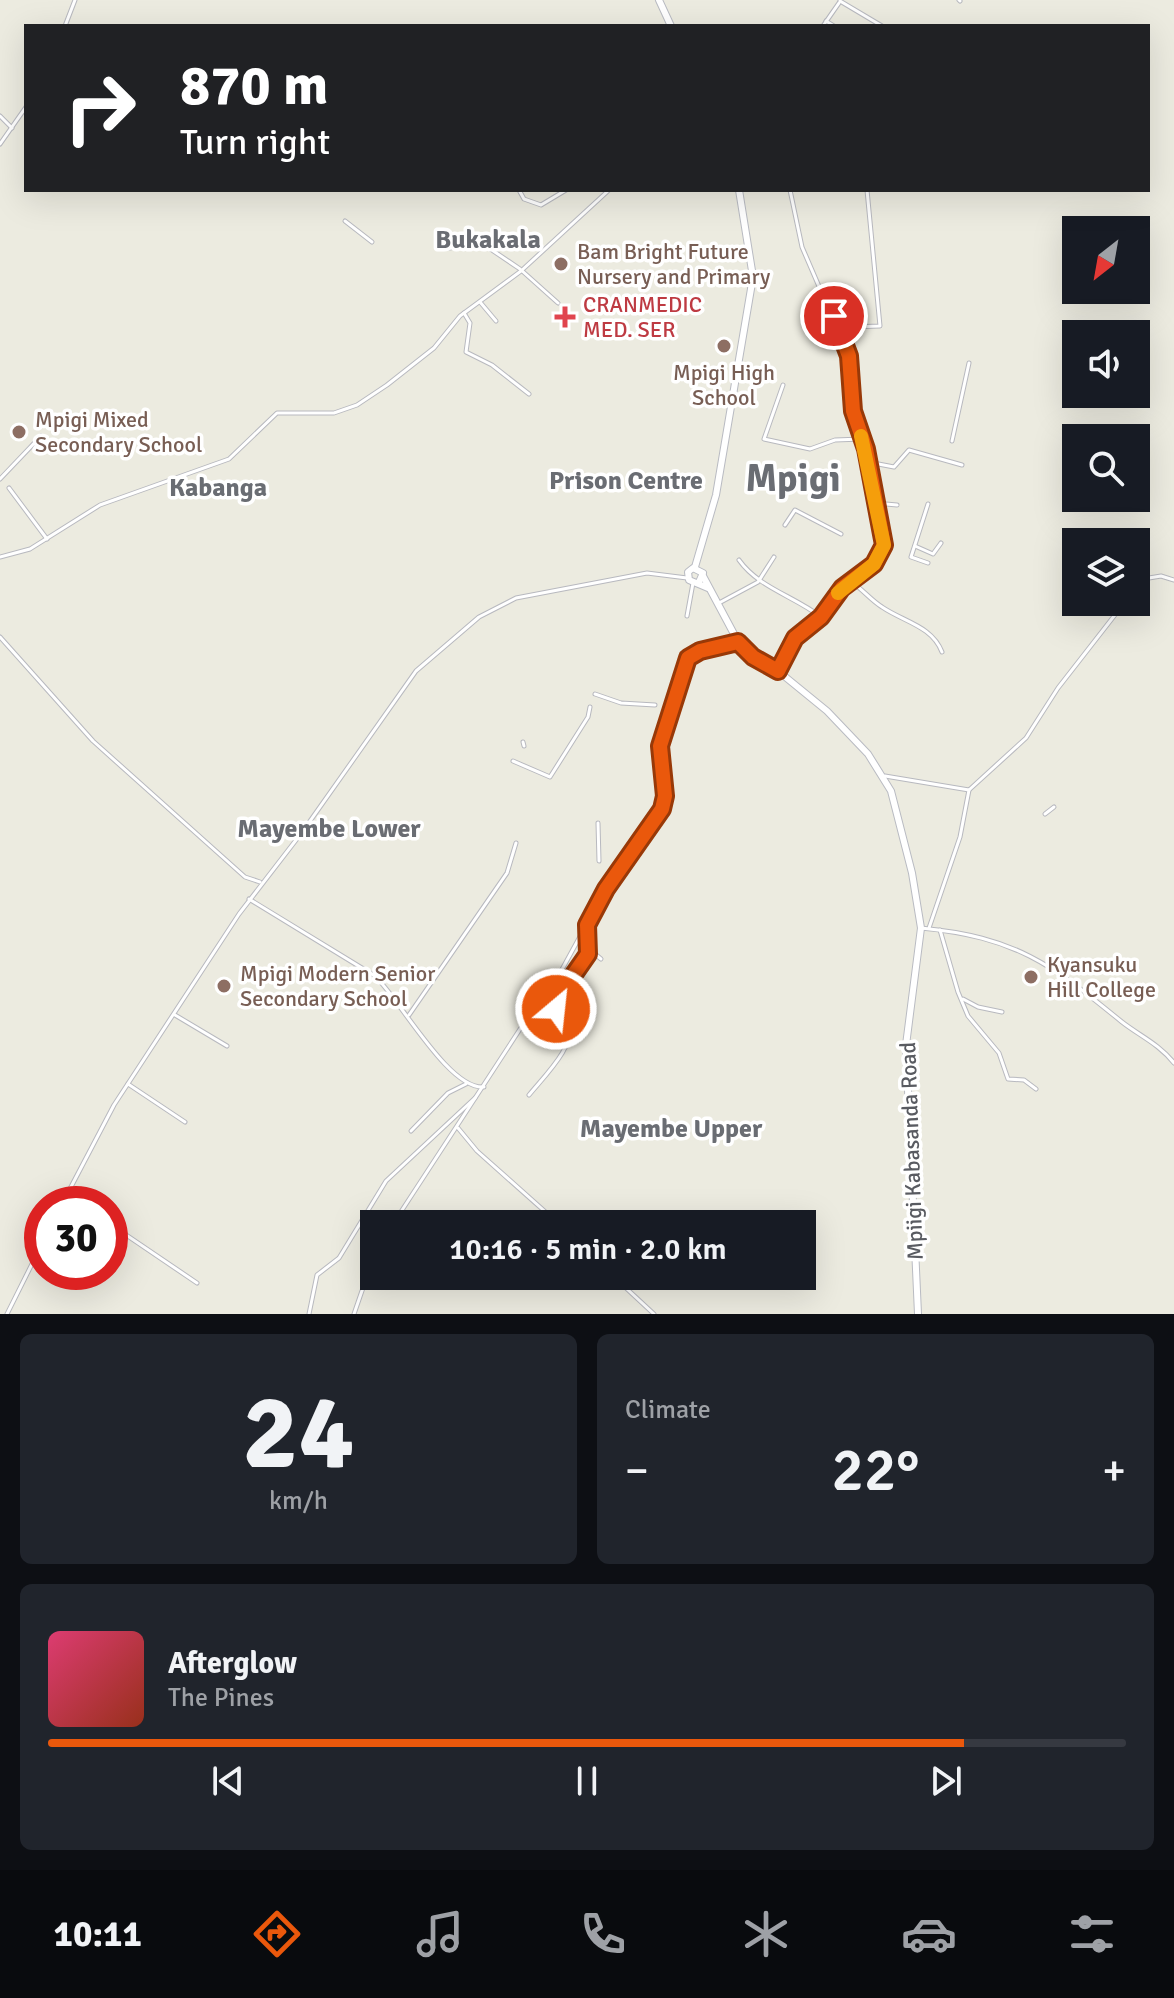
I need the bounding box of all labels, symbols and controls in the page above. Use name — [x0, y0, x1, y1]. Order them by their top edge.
text: 870 m — [180, 51, 328, 120]
icon: right — [48, 56, 152, 160]
text: Turn right — [180, 120, 330, 165]
north arrow — [1062, 216, 1150, 304]
map controls — [1062, 216, 1150, 616]
district label: Bukakala — [435, 224, 541, 256]
place label: Bam Bright Future Nursery and Primary — [577, 238, 771, 290]
marker: Bam Bright Future Nursery and Primary — [552, 255, 570, 273]
pin — [800, 282, 868, 350]
place label: CRANMEDIC MED. SER — [583, 291, 702, 343]
icon: arrive — [812, 294, 856, 338]
marker: CRANMEDIC MED. SER — [554, 306, 576, 328]
button: sound — [1062, 320, 1150, 408]
marker: Mpigi High School — [715, 337, 733, 355]
place label: Mpigi High School — [673, 359, 775, 411]
place label: Mpigi Mixed Secondary School — [35, 406, 202, 458]
marker: Mpigi Mixed Secondary School — [10, 423, 28, 441]
button: search — [1062, 424, 1150, 512]
district label: Mpigi — [745, 455, 841, 502]
district label: Prison Centre — [549, 465, 703, 497]
district label: Kabanga — [169, 472, 267, 504]
button: layers — [1062, 528, 1150, 616]
district label: Mayembe Lower — [237, 813, 421, 845]
place label: Kyansuku Hill College — [1047, 951, 1156, 1003]
place label: Mpigi Modern Senior Secondary School — [240, 960, 435, 1012]
position arrow — [514, 967, 598, 1051]
marker: Kyansuku Hill College — [1022, 968, 1040, 986]
marker: Mpigi Modern Senior Secondary School — [215, 977, 233, 995]
street label: Mpiigi Kabasanda Road — [894, 1041, 929, 1261]
district label: Mayembe Upper — [580, 1113, 763, 1145]
speed limit sign: 30 — [24, 1186, 128, 1290]
text: 10:16 · 5 min · 2.0 km — [449, 1231, 727, 1268]
text: 24 — [242, 1369, 355, 1497]
text: Climate — [625, 1394, 711, 1426]
text: 22° — [832, 1434, 919, 1508]
text: − — [625, 1444, 649, 1498]
text: + — [1102, 1444, 1126, 1498]
text: km/h — [269, 1485, 328, 1517]
text: Afterglow — [168, 1645, 297, 1682]
text: The Pines — [168, 1682, 274, 1714]
icon: previous — [206, 1759, 250, 1803]
icon: pause — [565, 1759, 609, 1803]
icon: next — [924, 1759, 968, 1803]
icon: directions — [249, 1906, 305, 1962]
icon: music — [412, 1906, 468, 1962]
icon: phone — [575, 1906, 631, 1962]
icon: climate — [738, 1906, 794, 1962]
icon: car — [901, 1906, 957, 1962]
icon: filters — [1064, 1906, 1120, 1962]
text: 10:11 — [54, 1912, 142, 1957]

